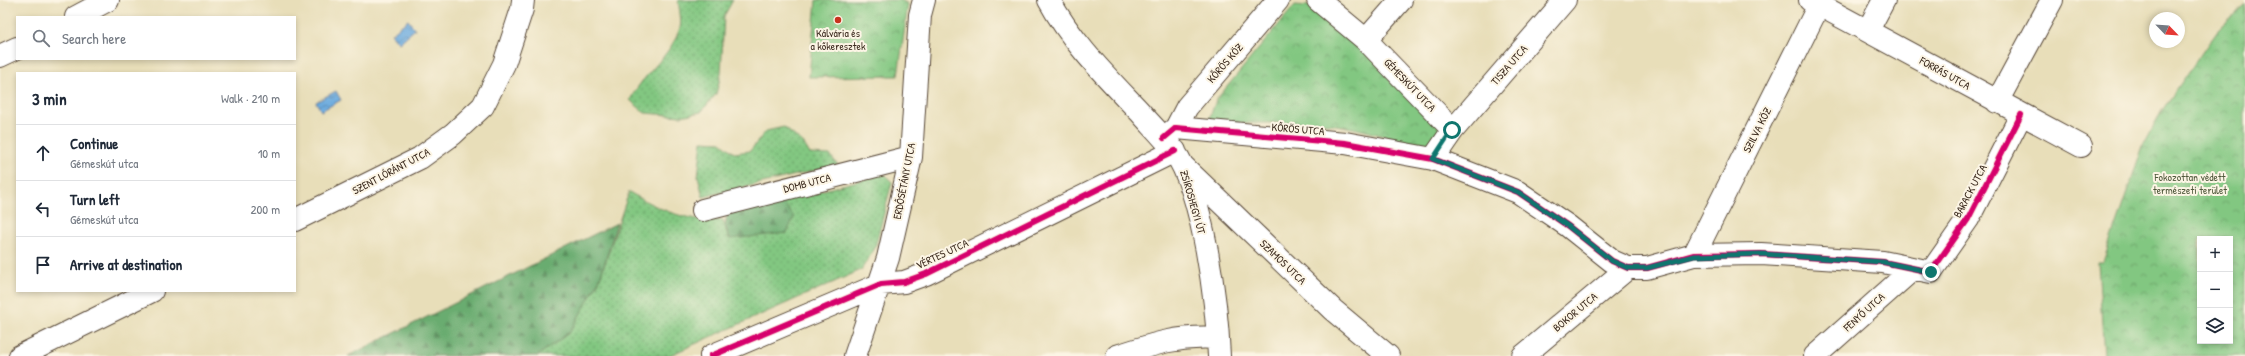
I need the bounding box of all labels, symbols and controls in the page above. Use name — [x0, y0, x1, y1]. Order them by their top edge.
north arrow — [2149, 12, 2185, 48]
marker: Kálvária és a kőkeresztek — [833, 15, 843, 25]
search box — [16, 16, 296, 60]
place label: Kálvária és a kőkeresztek — [810, 26, 866, 53]
icon: search — [30, 27, 52, 49]
text: Search here — [62, 28, 126, 49]
street label: KŐRÖS KÖZ — [1204, 40, 1246, 86]
street label: TISZA UTCA — [1488, 41, 1531, 88]
street label: FORRÁS UTCA — [1916, 53, 1973, 93]
street label: GÉMESKÚT UTCA — [1381, 55, 1439, 115]
text: 3 min — [32, 87, 67, 110]
text: Walk · 210 m — [221, 89, 280, 107]
street label: SZILVA KÖZ — [1740, 105, 1775, 155]
street label: KŐRÖS UTCA — [1271, 120, 1326, 138]
route start — [1443, 121, 1461, 139]
text: Continue — [70, 133, 118, 154]
street label: ERDŐSÉTÁNY UTCA — [890, 141, 918, 220]
icon: ahead — [32, 142, 54, 164]
text: 10 m — [258, 144, 280, 162]
street label: SZENT LÓRÁNT UTCA — [350, 144, 433, 197]
text: Gémeskút utca — [70, 154, 138, 172]
street label: BARACK UTCA — [1950, 161, 1990, 220]
street label: ZSÍROSHEGYI ÚT — [1177, 168, 1209, 236]
street label: DOMB UTCA — [782, 170, 833, 196]
park label: Fokozottan védett természeti terület — [2153, 170, 2227, 197]
text: Turn left — [70, 189, 120, 210]
icon: left — [32, 198, 54, 220]
text: 200 m — [250, 200, 280, 218]
text: Gémeskút utca — [70, 210, 138, 228]
street label: VÉRTES UTCA — [914, 236, 971, 272]
map controls — [2197, 236, 2233, 344]
button: + — [2197, 236, 2233, 272]
street label: SZAMOS UTCA — [1257, 237, 1309, 288]
icon: arrive — [32, 254, 54, 276]
text: Arrive at destination — [70, 254, 182, 275]
route end — [1922, 263, 1940, 281]
button: − — [2197, 272, 2233, 308]
street label: BOKOR UTCA — [1550, 289, 1601, 335]
street label: FENYŐ UTCA — [1840, 289, 1888, 335]
button: layers — [2197, 308, 2233, 344]

